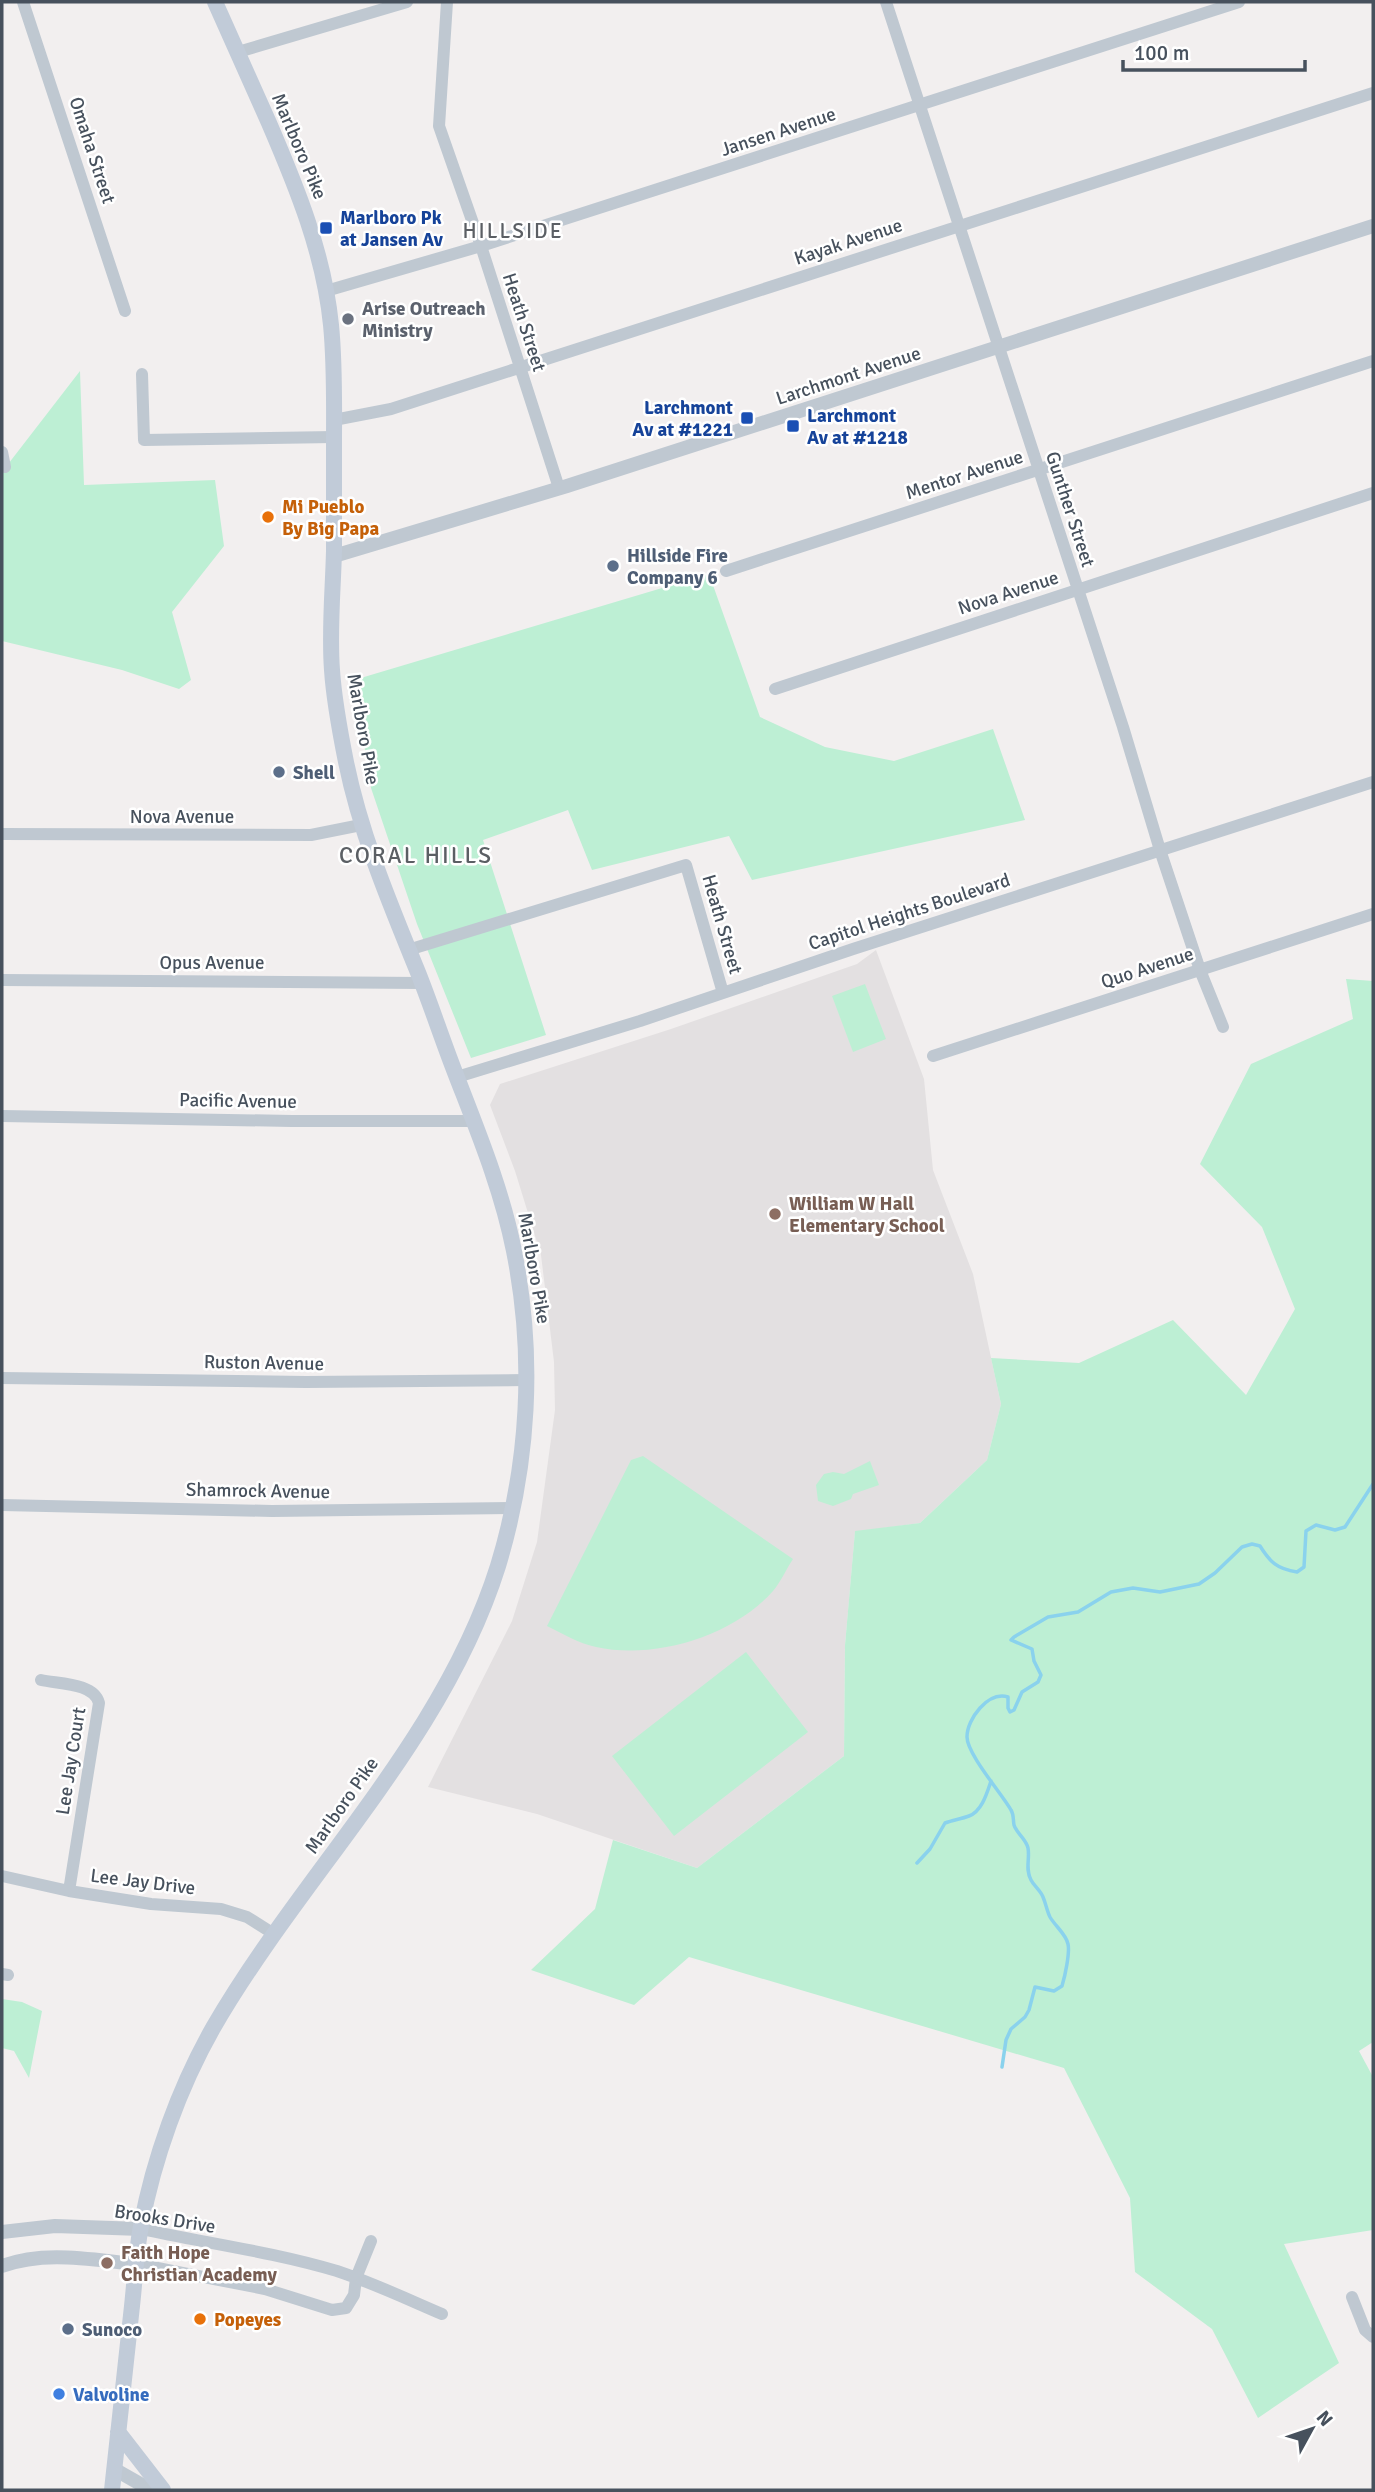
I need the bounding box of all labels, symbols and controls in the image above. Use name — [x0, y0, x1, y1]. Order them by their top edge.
scale bar — [1123, 28, 1305, 72]
text: 100 m — [1134, 40, 1189, 66]
street label: Marlboro Pike — [266, 90, 332, 203]
street label: Omaha Street — [63, 94, 121, 207]
street label: Jansen Avenue — [718, 102, 839, 162]
place label: Marlboro Pk at Jansen Av — [340, 206, 444, 252]
street label: Kayak Avenue — [791, 213, 905, 271]
district label: HILLSIDE — [462, 218, 564, 244]
marker: Marlboro Pk at Jansen Av — [318, 220, 334, 236]
street label: Heath Street — [497, 270, 551, 375]
place label: Arise Outreach Ministry — [362, 297, 486, 343]
marker: Arise Outreach Ministry — [340, 311, 356, 327]
street label: Larchmont Avenue — [773, 341, 924, 411]
place label: Larchmont Av at #1221 — [632, 396, 733, 442]
place label: Larchmont Av at #1218 — [807, 404, 908, 450]
marker: Larchmont Av at #1221 — [739, 410, 755, 426]
marker: Larchmont Av at #1218 — [785, 418, 801, 434]
street label: Mentor Avenue — [902, 445, 1026, 505]
street label: Gunther Street — [1040, 448, 1100, 570]
place label: Mi Pueblo By Big Papa — [282, 495, 379, 541]
marker: Mi Pueblo By Big Papa — [260, 509, 276, 525]
place label: Hillside Fire Company 6 — [627, 544, 728, 590]
marker: Hillside Fire Company 6 — [605, 558, 621, 574]
street label: Nova Avenue — [955, 565, 1062, 621]
street label: Marlboro Pike — [341, 672, 385, 787]
place label: Shell — [293, 761, 335, 785]
marker: Shell — [271, 764, 287, 780]
street label: Nova Avenue — [130, 805, 234, 829]
district label: CORAL HILLS — [339, 841, 493, 870]
street label: Capitol Heights Boulevard — [805, 868, 1013, 956]
street label: Heath Street — [696, 872, 748, 977]
street label: Quo Avenue — [1098, 942, 1197, 994]
street label: Opus Avenue — [160, 951, 264, 975]
street label: Pacific Avenue — [179, 1088, 297, 1114]
place label: William W Hall Elementary School — [789, 1192, 945, 1238]
marker: William W Hall Elementary School — [767, 1206, 783, 1222]
street label: Marlboro Pike — [512, 1211, 556, 1326]
street label: Ruston Avenue — [204, 1350, 324, 1376]
street label: Shamrock Avenue — [186, 1478, 330, 1504]
street label: Lee Jay Court — [51, 1705, 91, 1817]
street label: Marlboro Pike — [300, 1753, 384, 1859]
street label: Lee Jay Drive — [89, 1864, 197, 1900]
street label: Brooks Drive — [113, 2199, 217, 2239]
place label: Faith Hope Christian Academy — [121, 2241, 277, 2287]
marker: Faith Hope Christian Academy — [99, 2255, 115, 2271]
place label: Popeyes — [214, 2308, 281, 2332]
marker: Popeyes — [192, 2311, 208, 2327]
place label: Sunoco — [82, 2318, 142, 2342]
marker: Sunoco — [60, 2321, 76, 2337]
place label: Valvoline — [73, 2383, 149, 2407]
marker: Valvoline — [51, 2386, 67, 2402]
north arrow — [1277, 2394, 1347, 2464]
text: N — [1311, 2406, 1338, 2431]

